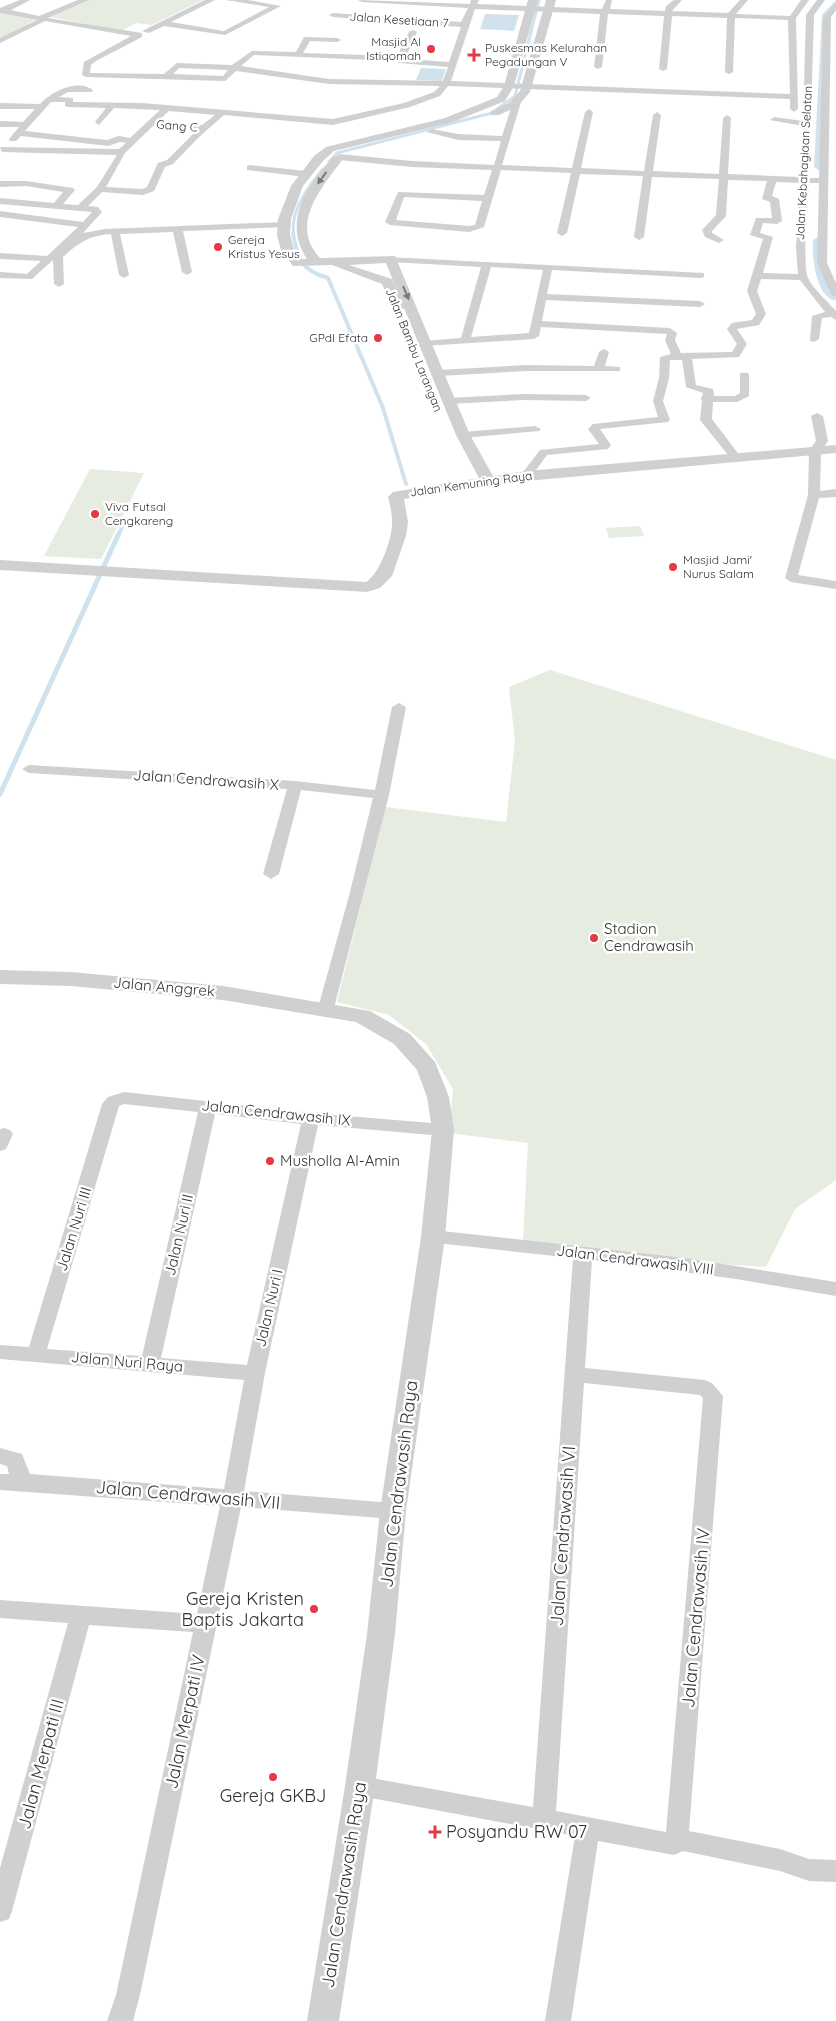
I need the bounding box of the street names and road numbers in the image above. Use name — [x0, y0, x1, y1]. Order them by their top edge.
street label: Jalan Kesetiaan 7 — [349, 9, 449, 30]
street label: Jalan Kebahagiaan Selatan — [792, 85, 815, 240]
street label: Gang C — [156, 116, 198, 135]
street label: Jalan Bambu Larangan — [383, 286, 446, 414]
street label: Jalan Kemuning Raya — [409, 467, 533, 500]
street label: Jalan Cendrawasih X — [133, 765, 280, 794]
street label: Jalan Anggrek — [112, 973, 216, 1000]
street label: Jalan Cendrawasih IX — [201, 1095, 352, 1130]
street label: Jalan Nuri III — [52, 1185, 95, 1273]
street label: Jalan Nuri II — [160, 1192, 197, 1277]
street label: Jalan Cendrawasih VIII — [555, 1240, 715, 1279]
street label: Jalan Nuri I — [250, 1267, 287, 1349]
street label: Jalan Nuri Raya — [70, 1347, 184, 1376]
street label: Jalan Cendrawasih Raya — [374, 1379, 423, 1589]
street label: Jalan Cendrawasih VI — [545, 1445, 580, 1627]
street label: Jalan Cendrawasih VII — [95, 1475, 281, 1514]
street label: Jalan Cendrawasih IV — [676, 1527, 715, 1709]
street label: Jalan Merpati IV — [159, 1653, 210, 1791]
street label: Jalan Merpati III — [12, 1696, 69, 1831]
street label: Jalan Cendrawasih Raya — [316, 1780, 371, 1990]

